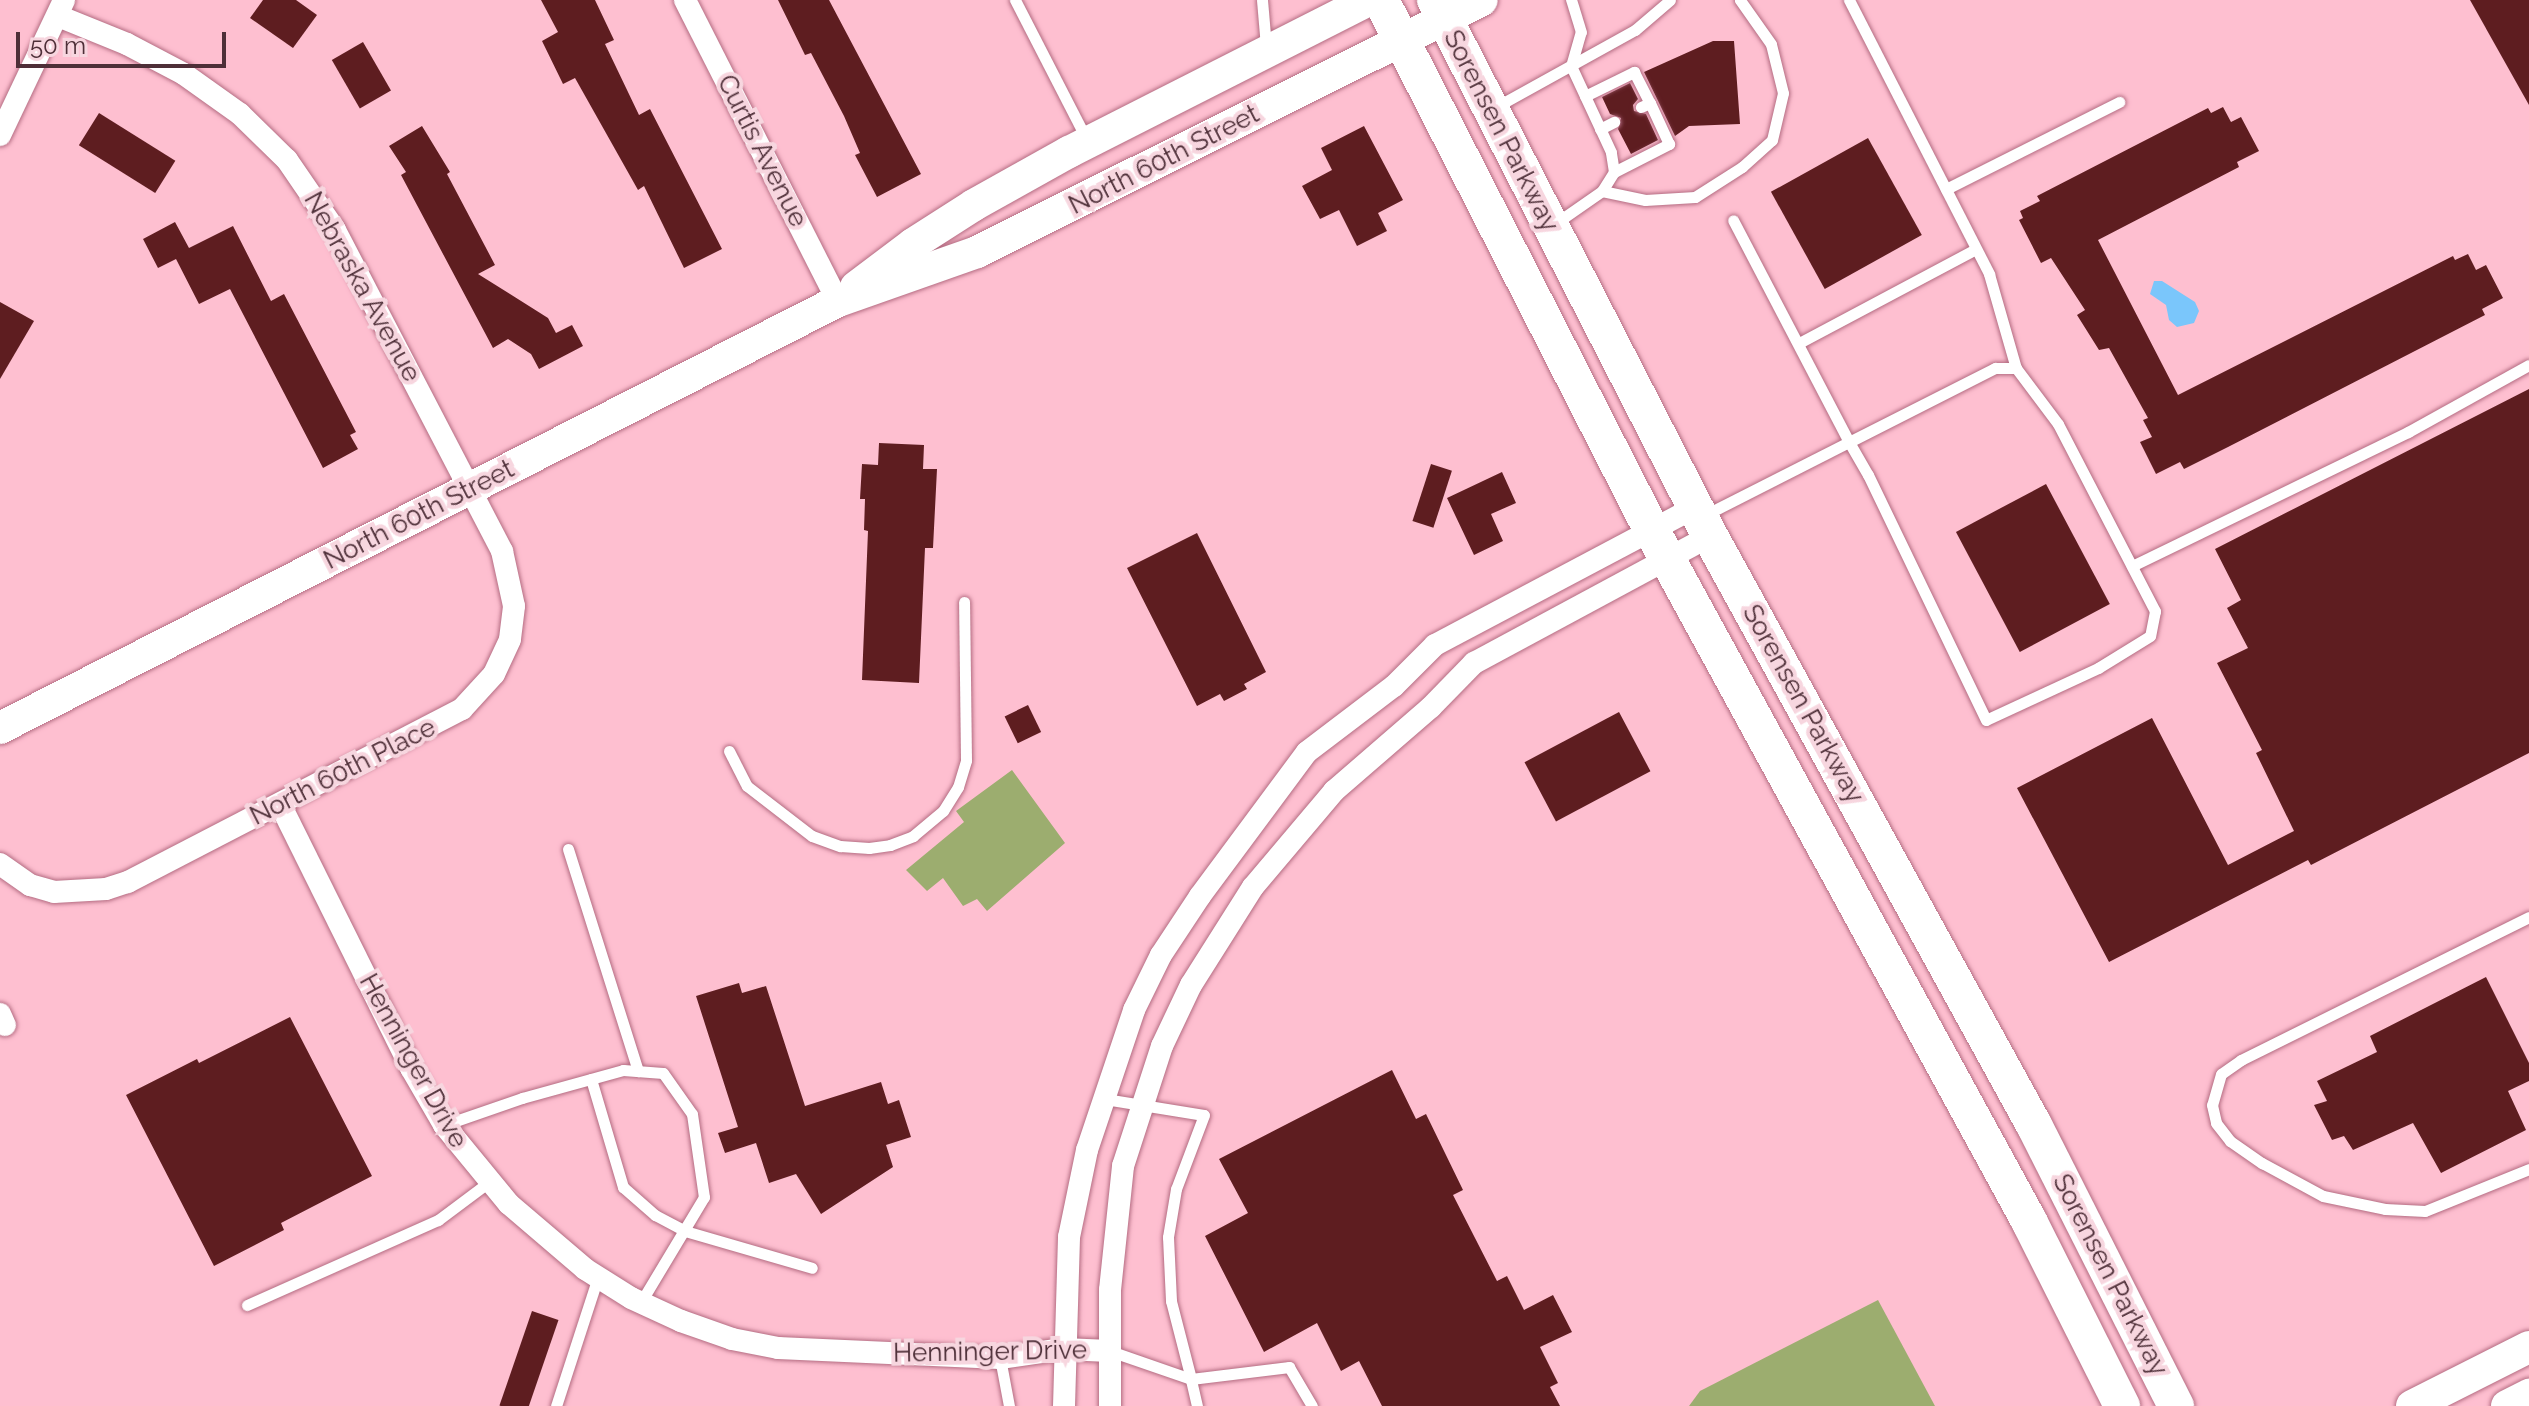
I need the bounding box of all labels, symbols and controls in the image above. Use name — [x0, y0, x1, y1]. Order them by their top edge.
scale bar — [20, 16, 230, 66]
street label: Sorensen Parkway — [1437, 25, 1565, 237]
text: 50 m — [30, 31, 86, 60]
street label: Curtis Avenue — [710, 69, 814, 233]
street label: North 60th Street — [1064, 99, 1264, 221]
street label: Nebraska Avenue — [297, 186, 427, 388]
street label: North 60th Street — [319, 454, 519, 576]
street label: Sorensen Parkway — [1736, 599, 1870, 809]
street label: North 60th Place — [245, 712, 441, 832]
street label: Henninger Drive — [352, 968, 474, 1154]
street label: Sorensen Parkway — [2046, 1169, 2174, 1381]
street label: Henninger Drive — [892, 1335, 1088, 1369]

